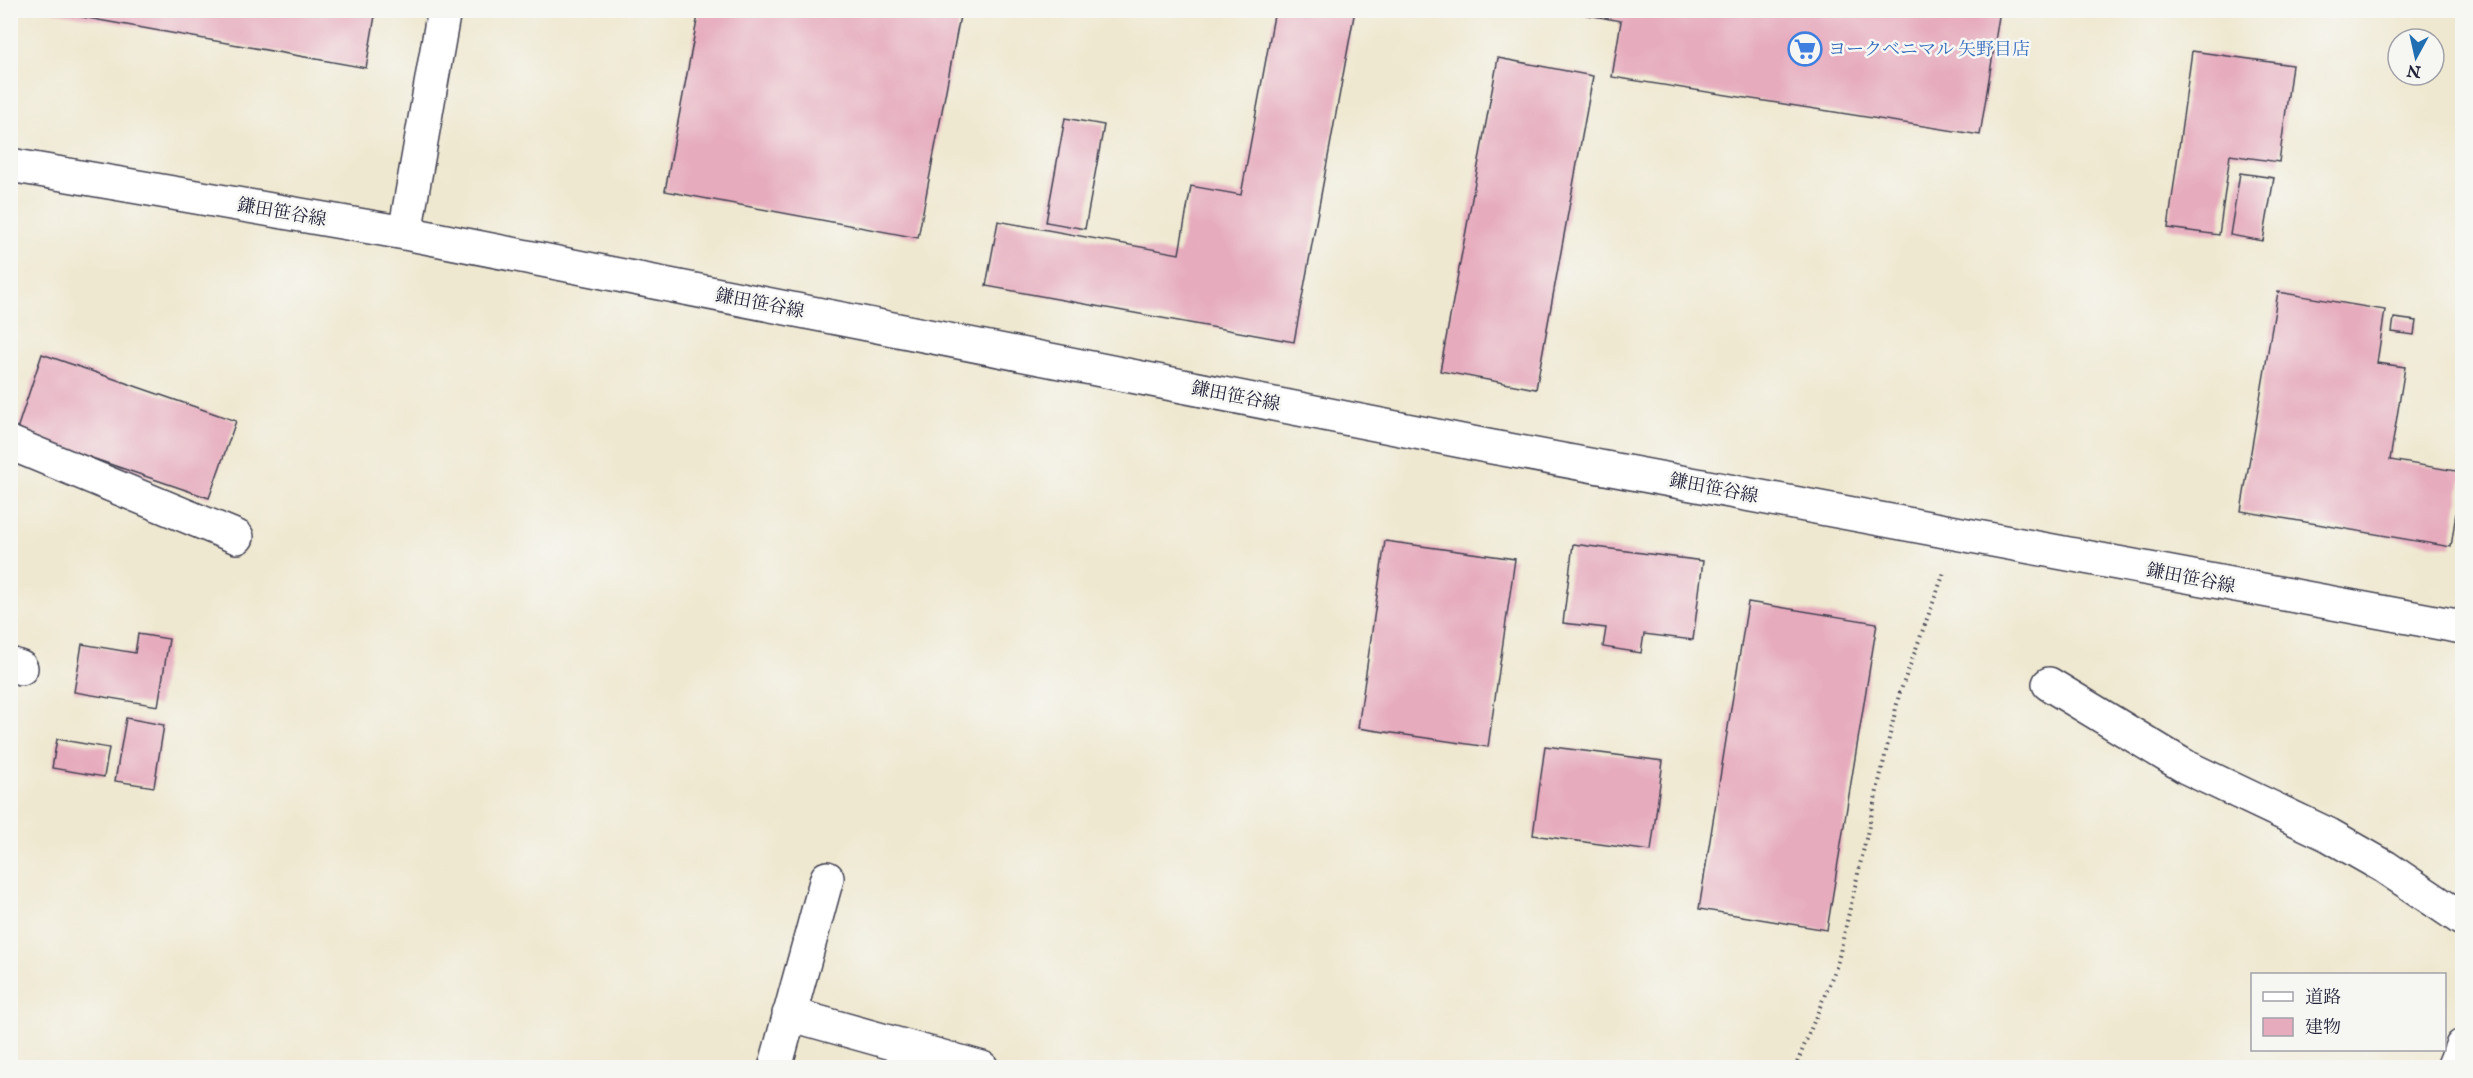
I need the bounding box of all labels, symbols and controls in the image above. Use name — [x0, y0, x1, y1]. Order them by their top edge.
north arrow — [2386, 27, 2446, 87]
supermarket icon: ヨークベニマル 矢野目店 — [1787, 31, 1823, 67]
place label: ヨークベニマル 矢野目店 — [1828, 39, 2030, 62]
text: N — [2406, 59, 2423, 81]
street label: 鎌田笹谷線 — [235, 194, 328, 233]
street label: 鎌田笹谷線 — [713, 285, 806, 324]
street label: 鎌田笹谷線 — [1189, 378, 1282, 417]
street label: 鎌田笹谷線 — [1667, 470, 1760, 509]
street label: 鎌田笹谷線 — [2144, 560, 2237, 599]
legend — [2251, 973, 2446, 1051]
text: 道路 — [2305, 987, 2341, 1010]
text: 建物 — [2305, 1017, 2341, 1040]

